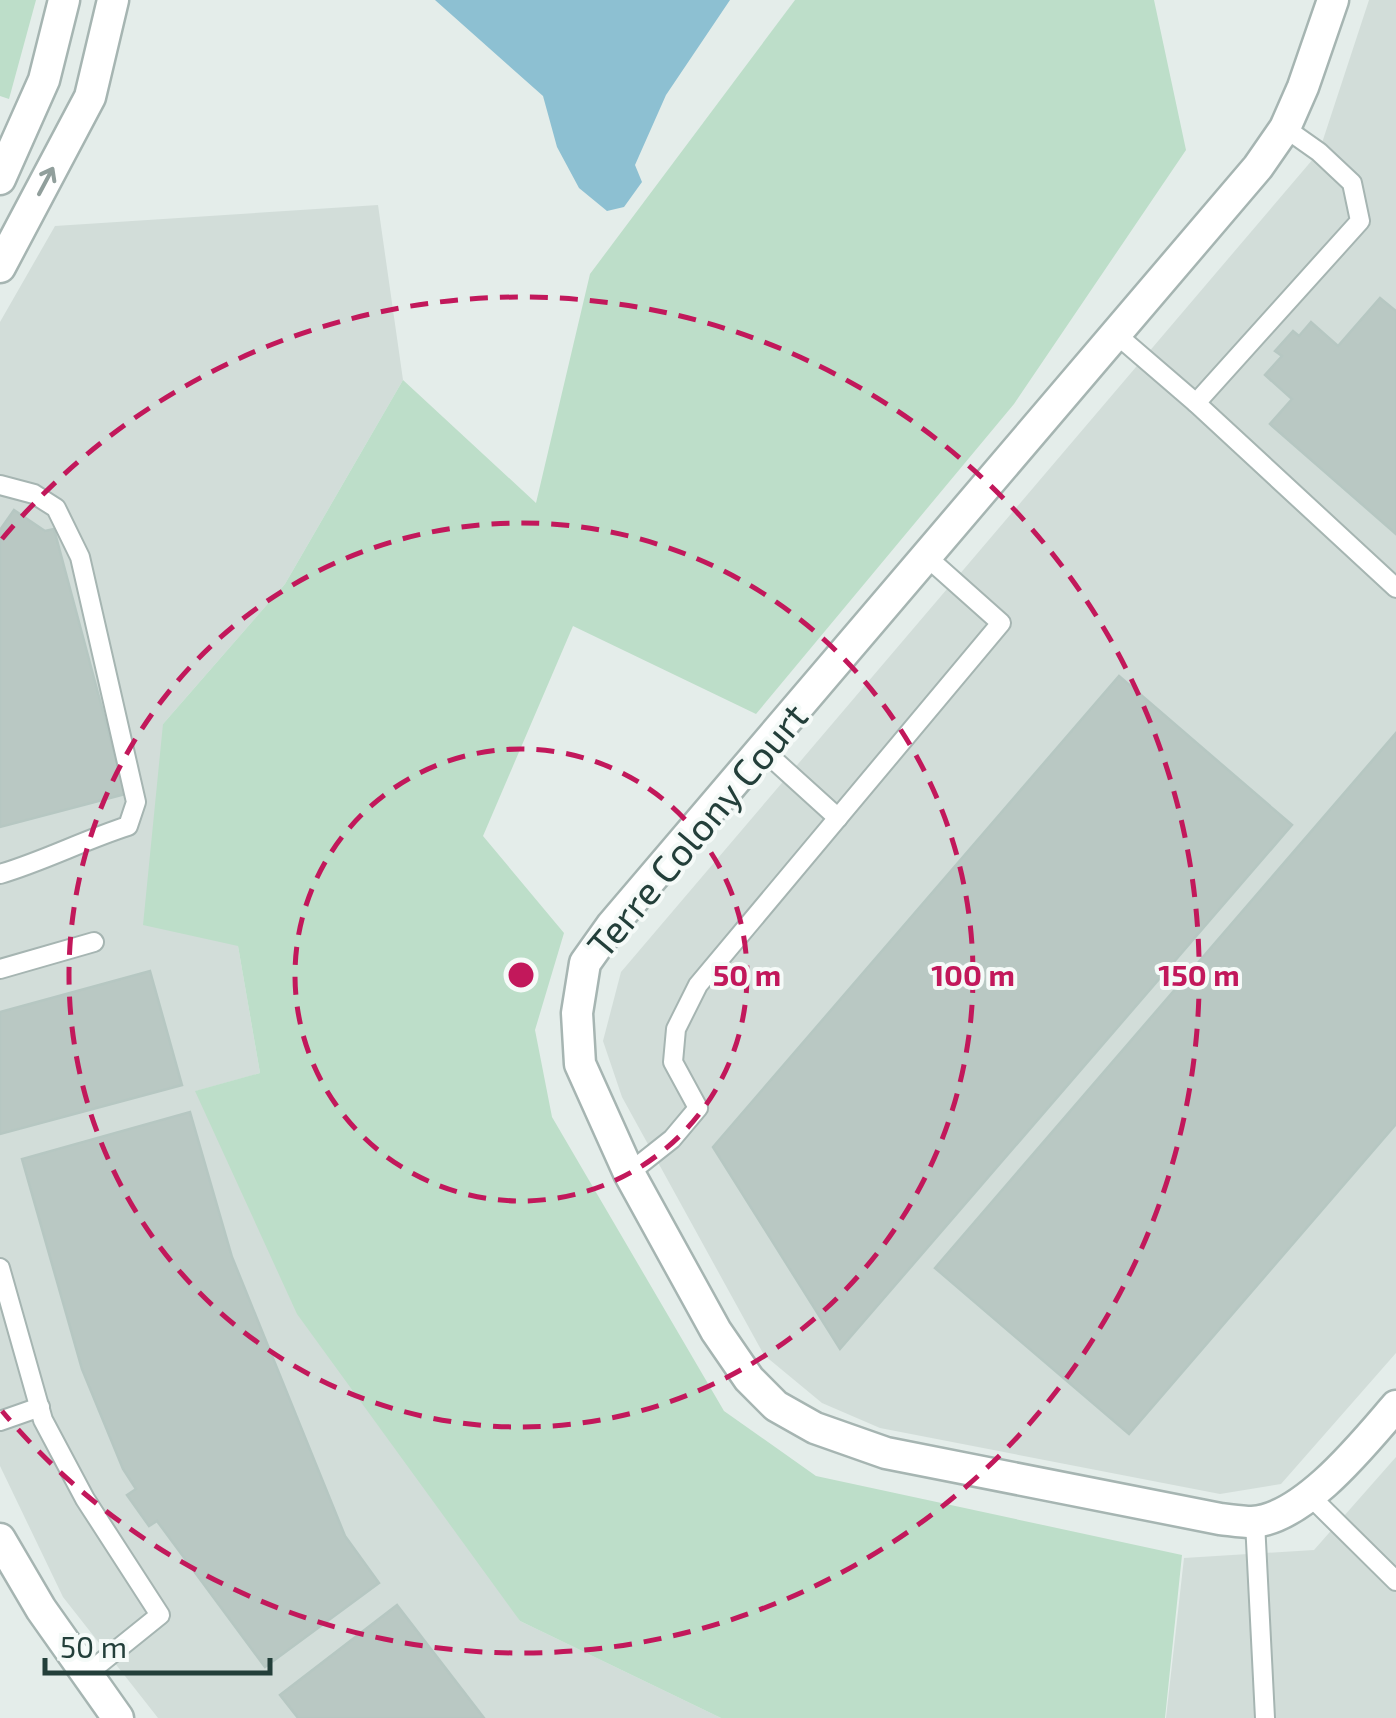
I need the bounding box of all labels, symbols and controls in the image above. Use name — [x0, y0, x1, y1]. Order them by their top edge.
one-way arrow — [37, 167, 56, 197]
street label: Terre Colony Court — [577, 693, 816, 966]
text: 50 m — [713, 956, 781, 992]
text: 100 m — [931, 956, 1015, 992]
text: 150 m — [1158, 956, 1240, 992]
centre of rings — [503, 957, 539, 993]
scale bar — [45, 1613, 270, 1675]
text: 50 m — [60, 1628, 127, 1664]

